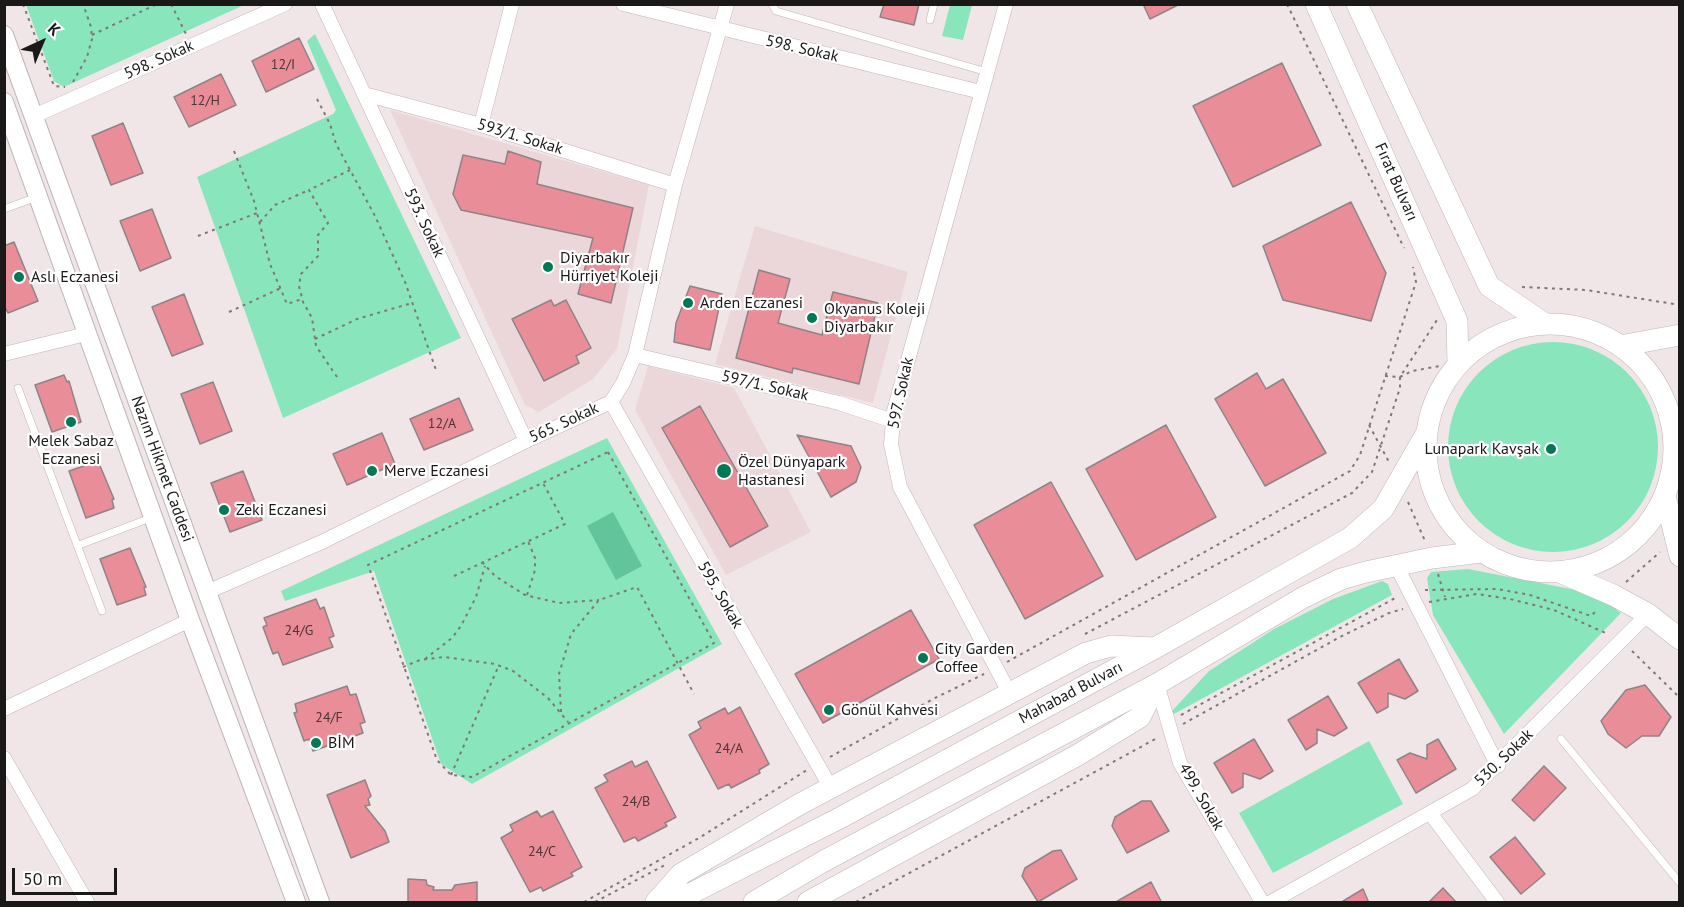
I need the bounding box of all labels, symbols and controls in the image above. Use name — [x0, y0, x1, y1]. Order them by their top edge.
north arrow — [12, 12, 72, 72]
text: K — [44, 18, 65, 40]
street label: 598. Sokak — [764, 31, 840, 67]
street label: 598. Sokak — [121, 36, 197, 84]
house number: 12/I — [271, 57, 295, 73]
house number: 12/H — [190, 93, 220, 109]
street label: 593/1. Sokak — [475, 115, 565, 159]
street label: Fırat Bulvarı — [1370, 140, 1422, 224]
street label: 593. Sokak — [400, 185, 448, 261]
place label: Diyarbakır Hürriyet Koleji — [560, 248, 659, 286]
marker: Diyarbakır Hürriyet Koleji — [541, 260, 555, 274]
place label: Aslı Eczanesi — [31, 267, 119, 287]
marker: Aslı Eczanesi — [12, 270, 26, 284]
place label: Arden Eczanesi — [700, 293, 803, 313]
marker: Arden Eczanesi — [681, 296, 695, 310]
place label: Okyanus Koleji Diyarbakır — [824, 299, 925, 337]
marker: Okyanus Koleji Diyarbakır — [805, 311, 819, 325]
street label: 597. Sokak — [884, 356, 918, 430]
street label: 597/1. Sokak — [720, 367, 810, 405]
street label: Nazım Hikmet Caddesi — [127, 393, 197, 545]
street label: 565. Sokak — [526, 399, 602, 447]
marker: Melek Sabaz Eczanesi — [64, 415, 78, 429]
house number: 12/A — [428, 416, 456, 432]
place label: Melek Sabaz Eczanesi — [28, 431, 114, 469]
place label: Lunapark Kavşak — [1424, 439, 1539, 459]
marker: Lunapark Kavşak — [1544, 442, 1558, 456]
place label: Özel Dünyapark Hastanesi — [738, 452, 845, 490]
place label: Merve Eczanesi — [384, 461, 489, 481]
marker: Özel Dünyapark Hastanesi — [715, 462, 733, 480]
marker: Merve Eczanesi — [365, 464, 379, 478]
place label: Zeki Eczanesi — [236, 500, 327, 520]
marker: Zeki Eczanesi — [217, 503, 231, 517]
street label: 595. Sokak — [693, 558, 747, 632]
house number: 24/G — [285, 623, 313, 639]
place label: City Garden Coffee — [935, 639, 1014, 677]
marker: City Garden Coffee — [916, 651, 930, 665]
street label: Mahabad Bulvarı — [1016, 658, 1126, 728]
place label: Gönül Kahvesi — [841, 700, 938, 720]
marker: Gönül Kahvesi — [822, 703, 836, 717]
house number: 24/F — [315, 710, 343, 726]
street label: 530. Sokak — [1471, 725, 1537, 791]
place label: BİM — [328, 733, 355, 753]
marker: BİM — [309, 736, 323, 750]
house number: 24/A — [715, 741, 743, 757]
street label: 499. Sokak — [1174, 760, 1228, 834]
house number: 24/B — [622, 794, 650, 810]
house number: 24/C — [528, 844, 556, 860]
scale bar — [15, 856, 120, 894]
text: 50 m — [23, 867, 62, 890]

